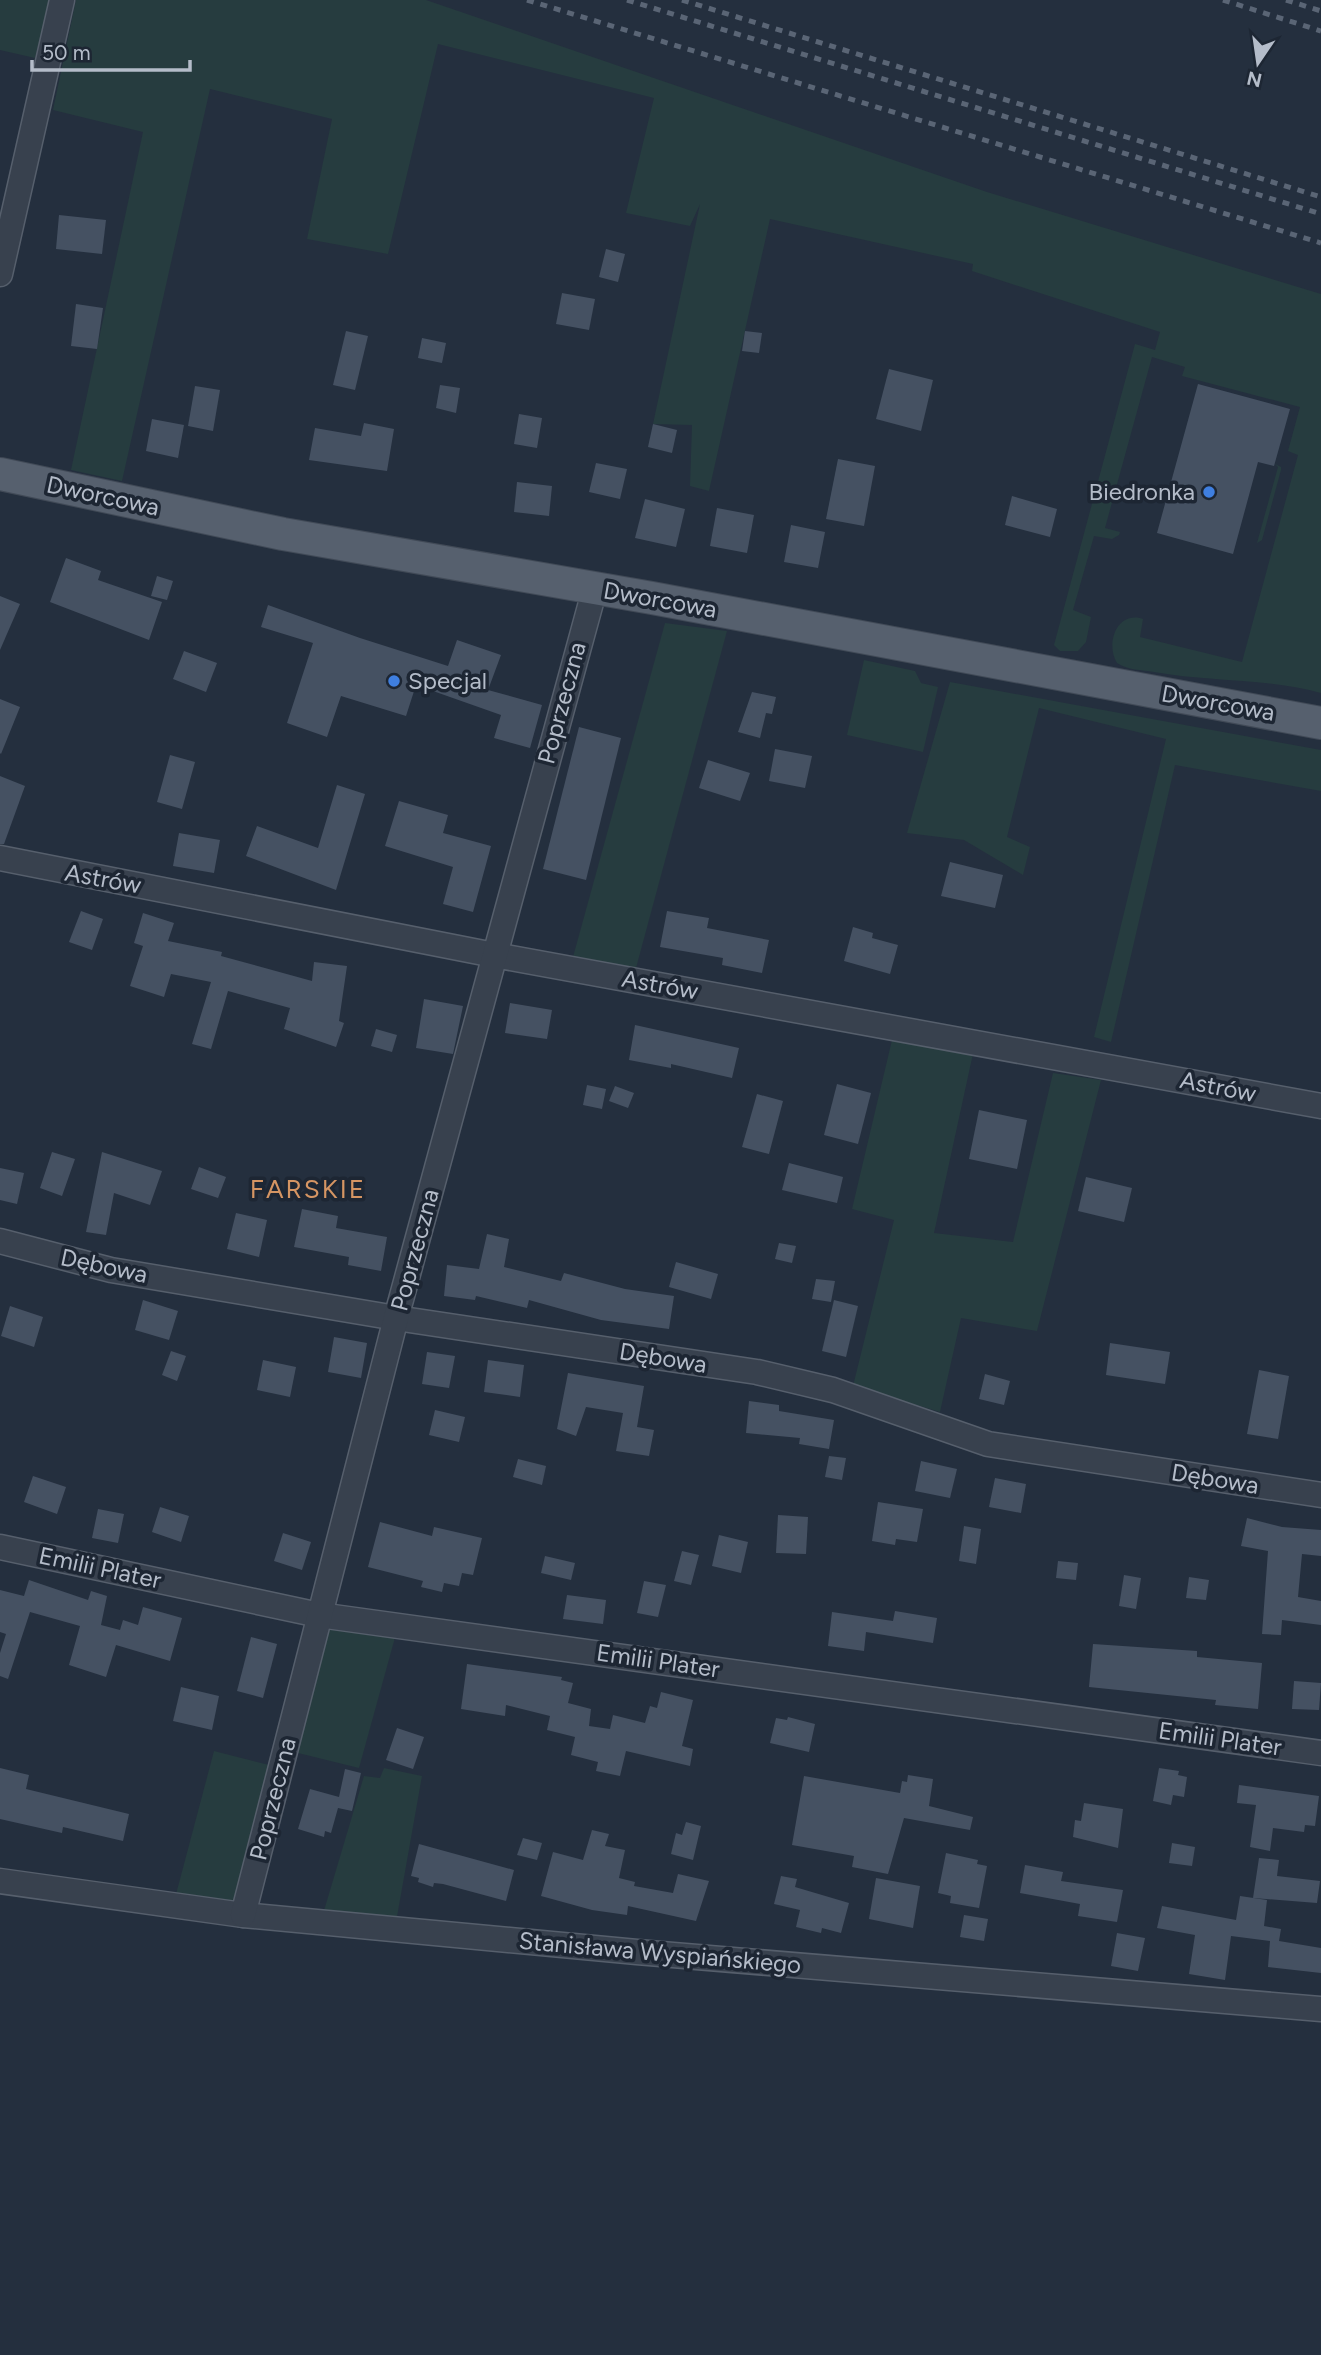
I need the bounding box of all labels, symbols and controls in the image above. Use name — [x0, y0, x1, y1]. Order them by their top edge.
scale bar — [32, 28, 189, 72]
north arrow — [1223, 28, 1293, 98]
text: 50 m — [42, 40, 91, 65]
text: N — [1245, 66, 1264, 92]
street label: Dworcowa — [44, 469, 162, 522]
place label: Biedronka — [1089, 477, 1195, 506]
marker: Biedronka — [1201, 484, 1217, 500]
street label: Dworcowa — [601, 575, 719, 624]
street label: Poprzeczna — [531, 639, 592, 767]
place label: Specjal — [408, 666, 487, 695]
marker: Specjal — [386, 673, 402, 689]
street label: Dworcowa — [1159, 678, 1277, 727]
street label: Astrów — [63, 858, 144, 900]
street label: Astrów — [620, 964, 701, 1006]
street label: Astrów — [1178, 1065, 1259, 1108]
district label: FARSKIE — [250, 1173, 366, 1205]
street label: Poprzeczna — [384, 1186, 445, 1314]
street label: Dębowa — [58, 1242, 150, 1289]
street label: Dębowa — [617, 1336, 709, 1379]
street label: Dębowa — [1169, 1457, 1261, 1500]
street label: Emilii Plater — [36, 1540, 164, 1595]
street label: Emilii Plater — [595, 1638, 722, 1684]
street label: Emilii Plater — [1157, 1716, 1284, 1762]
street label: Poprzeczna — [243, 1735, 302, 1863]
street label: Stanisława Wyspiańskiego — [518, 1926, 802, 1979]

